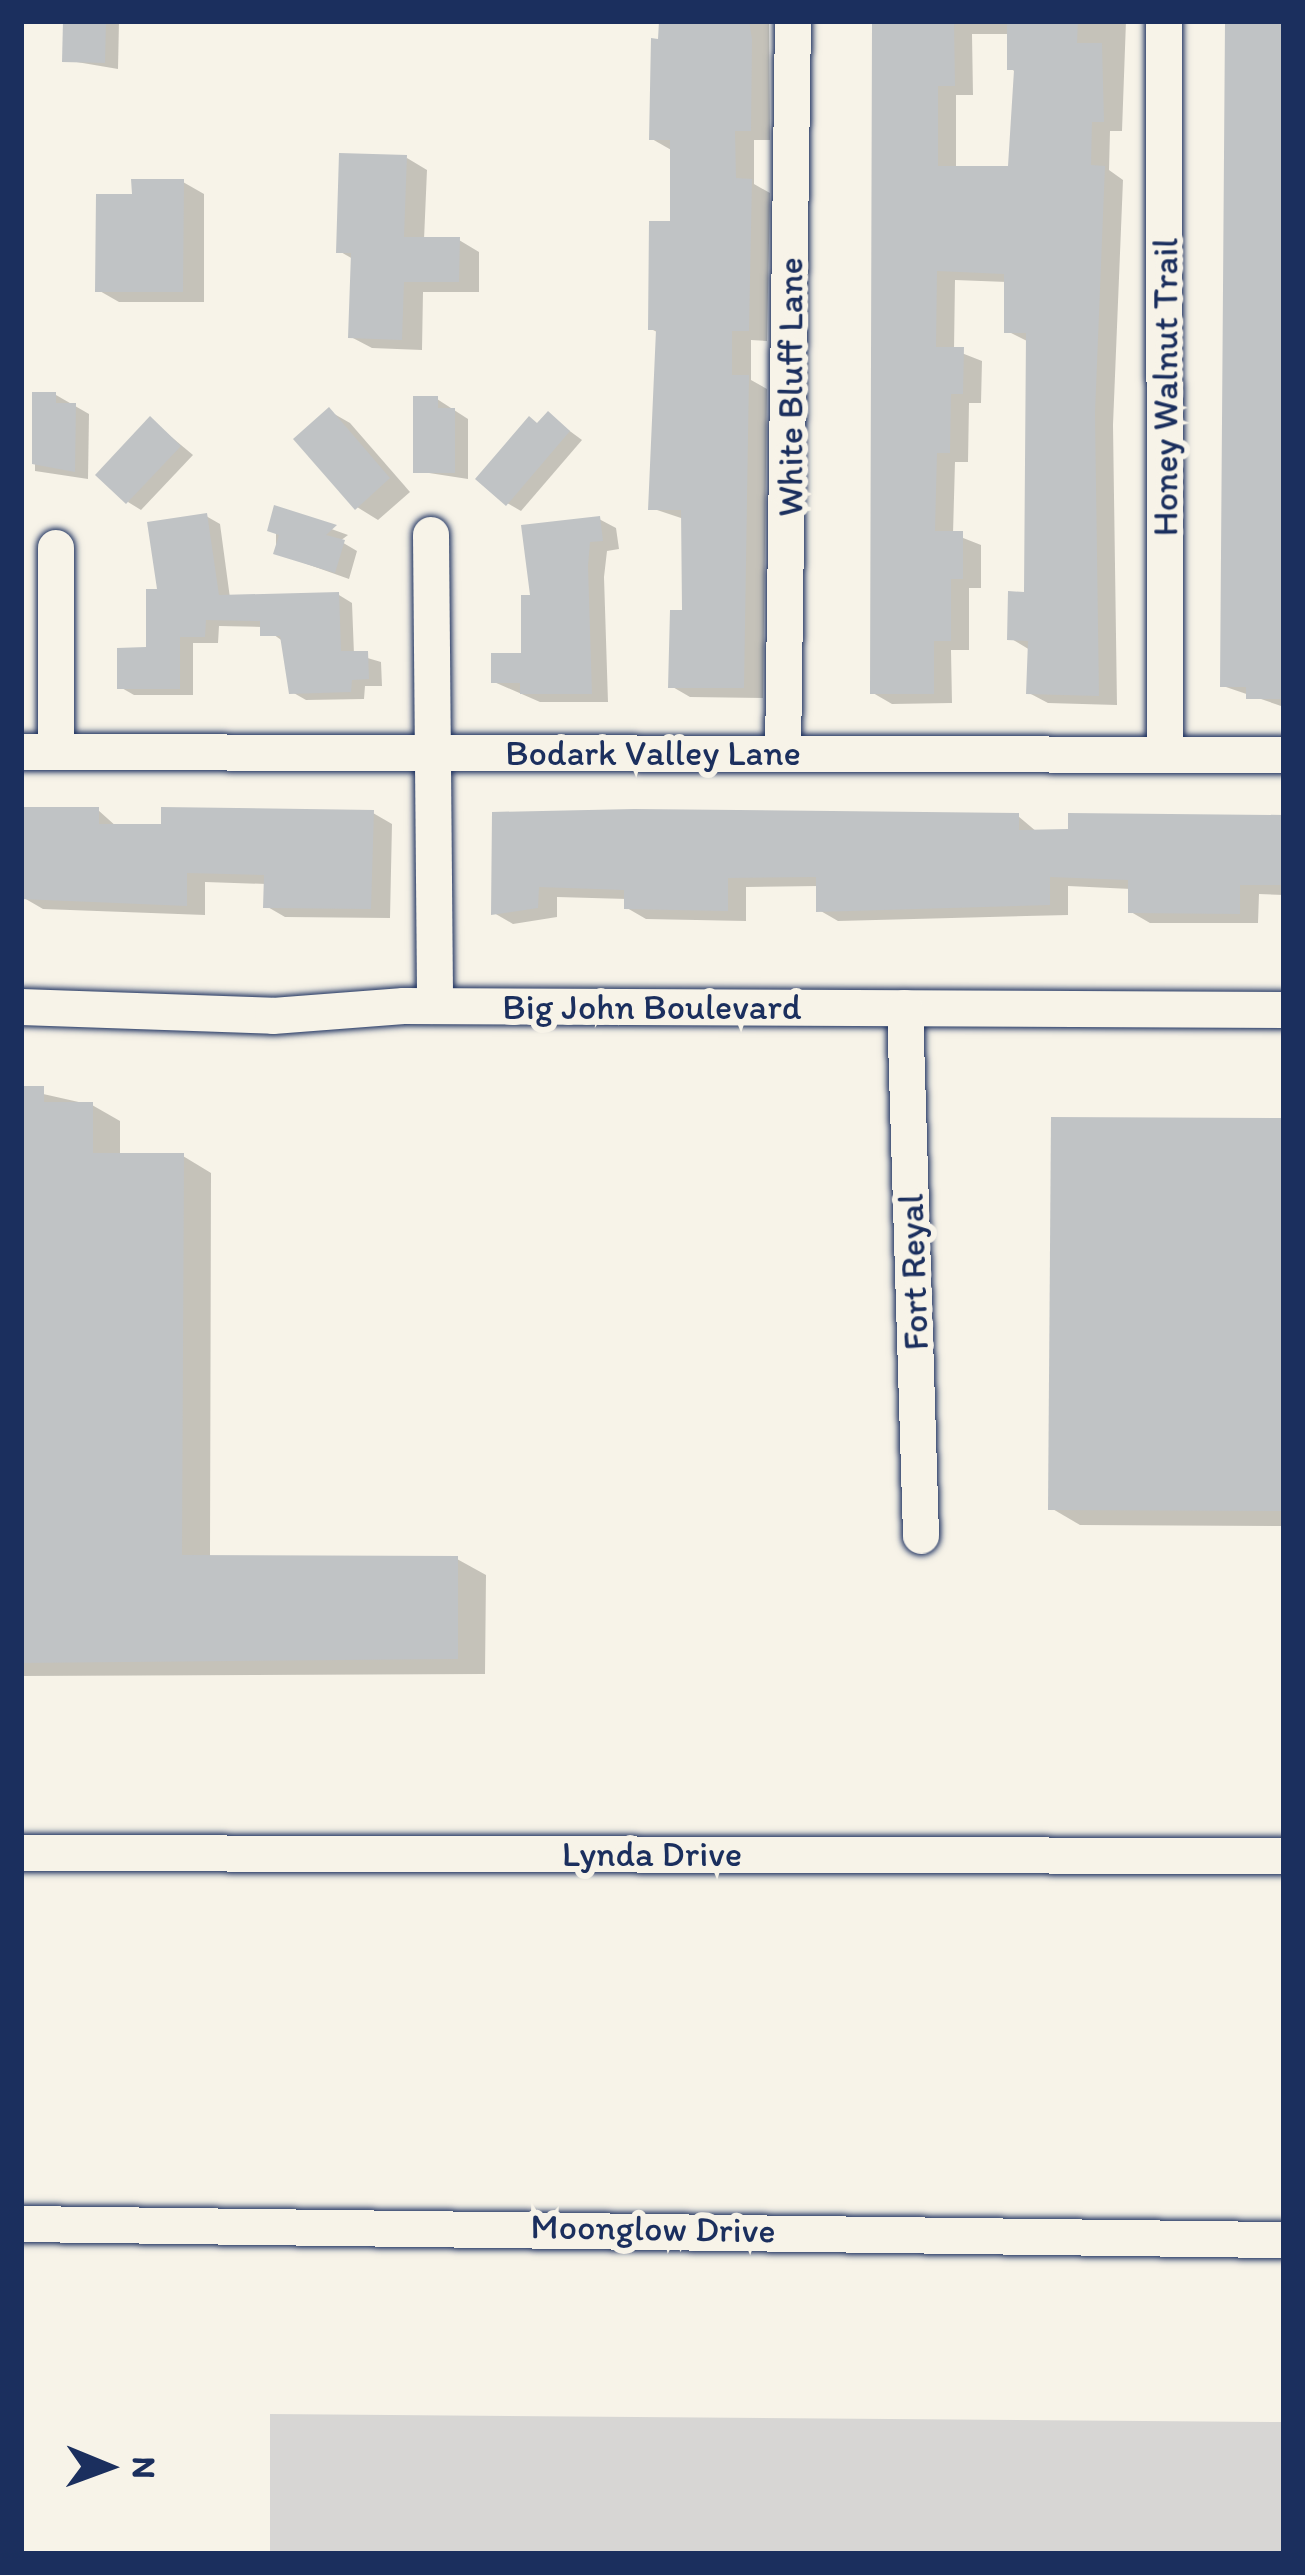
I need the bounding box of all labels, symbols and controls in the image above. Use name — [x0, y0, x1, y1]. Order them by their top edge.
street label: Honey Walnut Trail — [1143, 240, 1187, 534]
street label: White Bluff Lane — [768, 257, 812, 517]
street label: Bodark Valley Lane — [505, 731, 801, 775]
street label: Big John Boulevard — [502, 985, 802, 1029]
street label: Fort Reyal — [889, 1194, 937, 1350]
street label: Lynda Drive — [561, 1832, 743, 1876]
street label: Moonglow Drive — [530, 2204, 776, 2252]
north arrow — [48, 2407, 168, 2527]
text: N — [125, 2456, 164, 2479]

